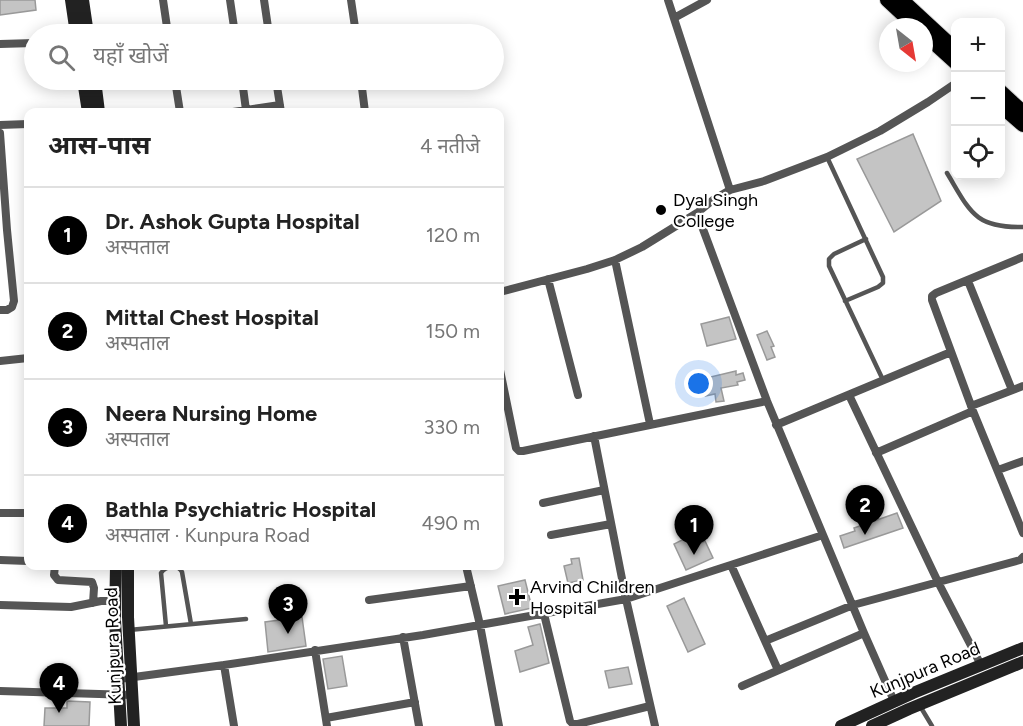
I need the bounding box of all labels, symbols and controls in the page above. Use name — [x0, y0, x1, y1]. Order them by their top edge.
north arrow — [879, 18, 933, 72]
map controls — [951, 18, 1005, 180]
button: + — [951, 18, 1005, 72]
search box — [24, 24, 504, 90]
icon: search — [45, 41, 78, 74]
text: यहाँ खोजें — [93, 42, 169, 69]
button: − — [951, 72, 1005, 126]
button: locate — [951, 126, 1005, 180]
text: आस-पास — [48, 129, 150, 161]
text: 4 नतीजे — [420, 134, 480, 158]
place label: Dyal Singh College — [673, 189, 758, 232]
marker: Dyal Singh College — [654, 203, 668, 217]
text: Dr. Ashok Gupta Hospital — [105, 208, 360, 235]
text: 1 — [63, 223, 72, 247]
text: 120 m — [426, 223, 480, 247]
text: अस्पताल — [105, 235, 170, 259]
text: Mittal Chest Hospital — [105, 304, 319, 331]
text: 2 — [62, 319, 73, 343]
text: 150 m — [425, 319, 480, 343]
text: अस्पताल — [105, 331, 170, 355]
your location — [684, 369, 713, 398]
text: Neera Nursing Home — [105, 400, 317, 427]
text: 3 — [62, 415, 73, 439]
text: 330 m — [423, 415, 480, 439]
text: अस्पताल — [105, 427, 170, 451]
pin: 2 — [846, 486, 884, 535]
text: Bathla Psychiatric Hospital — [105, 496, 376, 523]
pin: 1 — [674, 506, 714, 555]
text: 4 — [61, 511, 74, 535]
text: 490 m — [421, 511, 480, 535]
text: अस्पताल · Kunpura Road — [105, 523, 310, 547]
place label: Arvind Children Hospital — [530, 576, 655, 619]
pin: 3 — [268, 584, 308, 634]
street label: Kunjpura Road — [100, 587, 126, 705]
marker: Arvind Children Hospital — [508, 588, 526, 606]
street label: Kunjpura Road — [867, 637, 983, 703]
pin: 4 — [40, 664, 78, 713]

